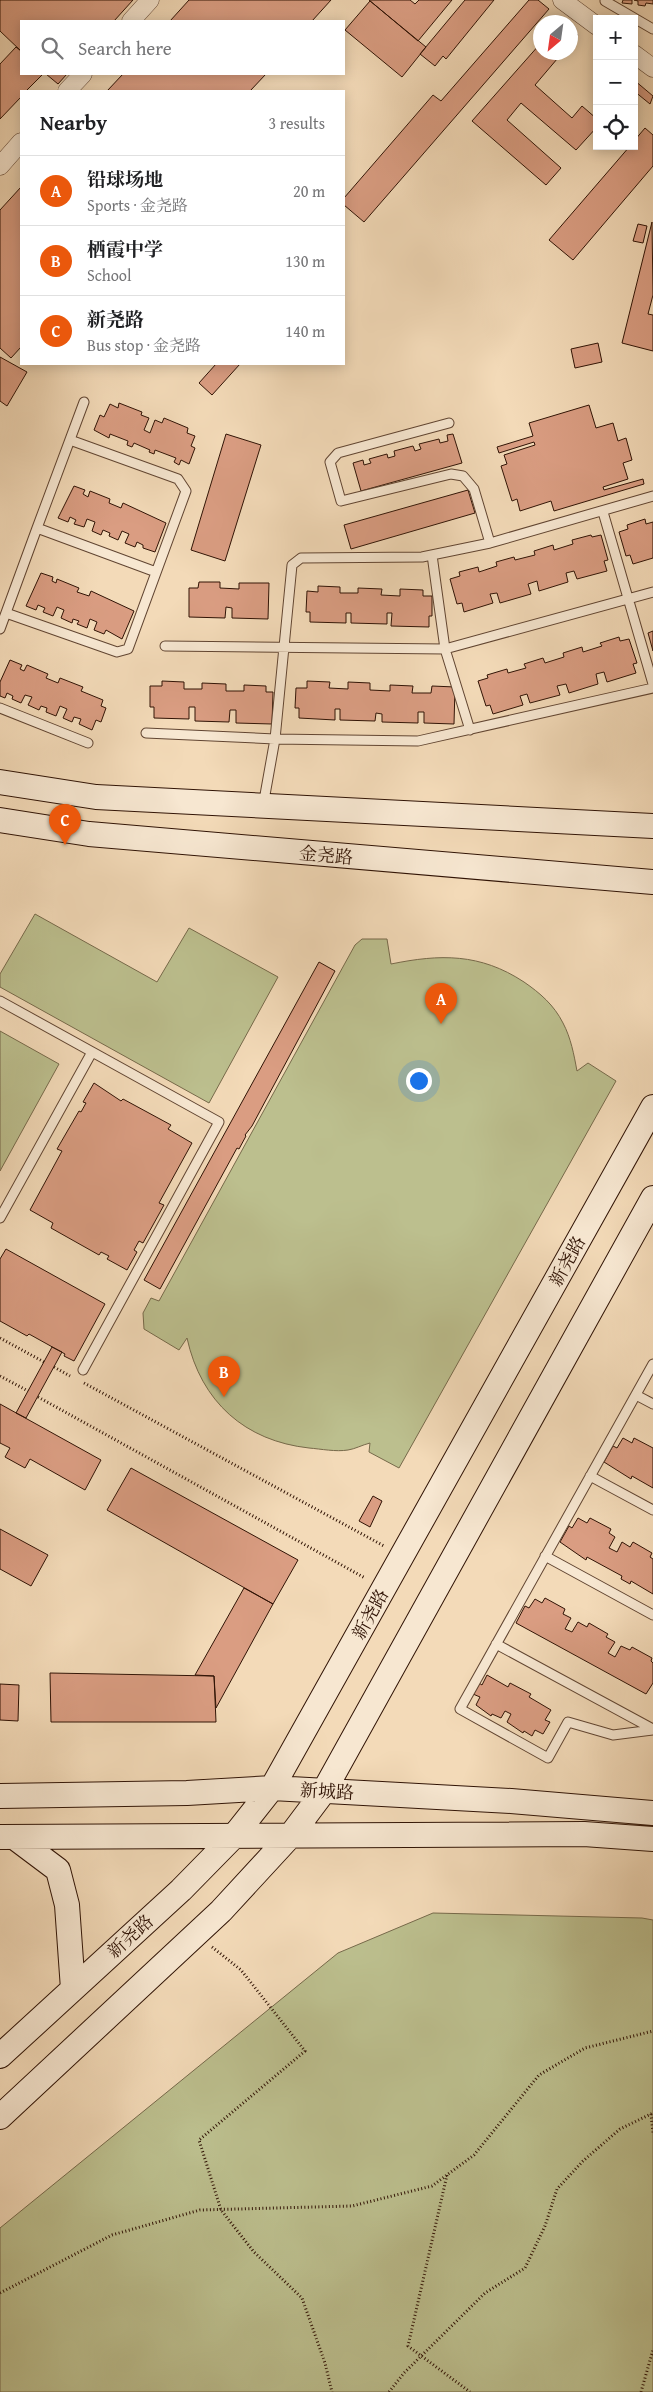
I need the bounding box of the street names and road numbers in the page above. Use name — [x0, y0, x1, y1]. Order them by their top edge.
street label: 金尧路 — [298, 839, 354, 871]
street label: 新尧路 — [542, 1231, 592, 1291]
street label: 新尧路 — [345, 1584, 395, 1644]
street label: 新城路 — [299, 1776, 355, 1806]
street label: 新尧路 — [101, 1908, 159, 1964]

